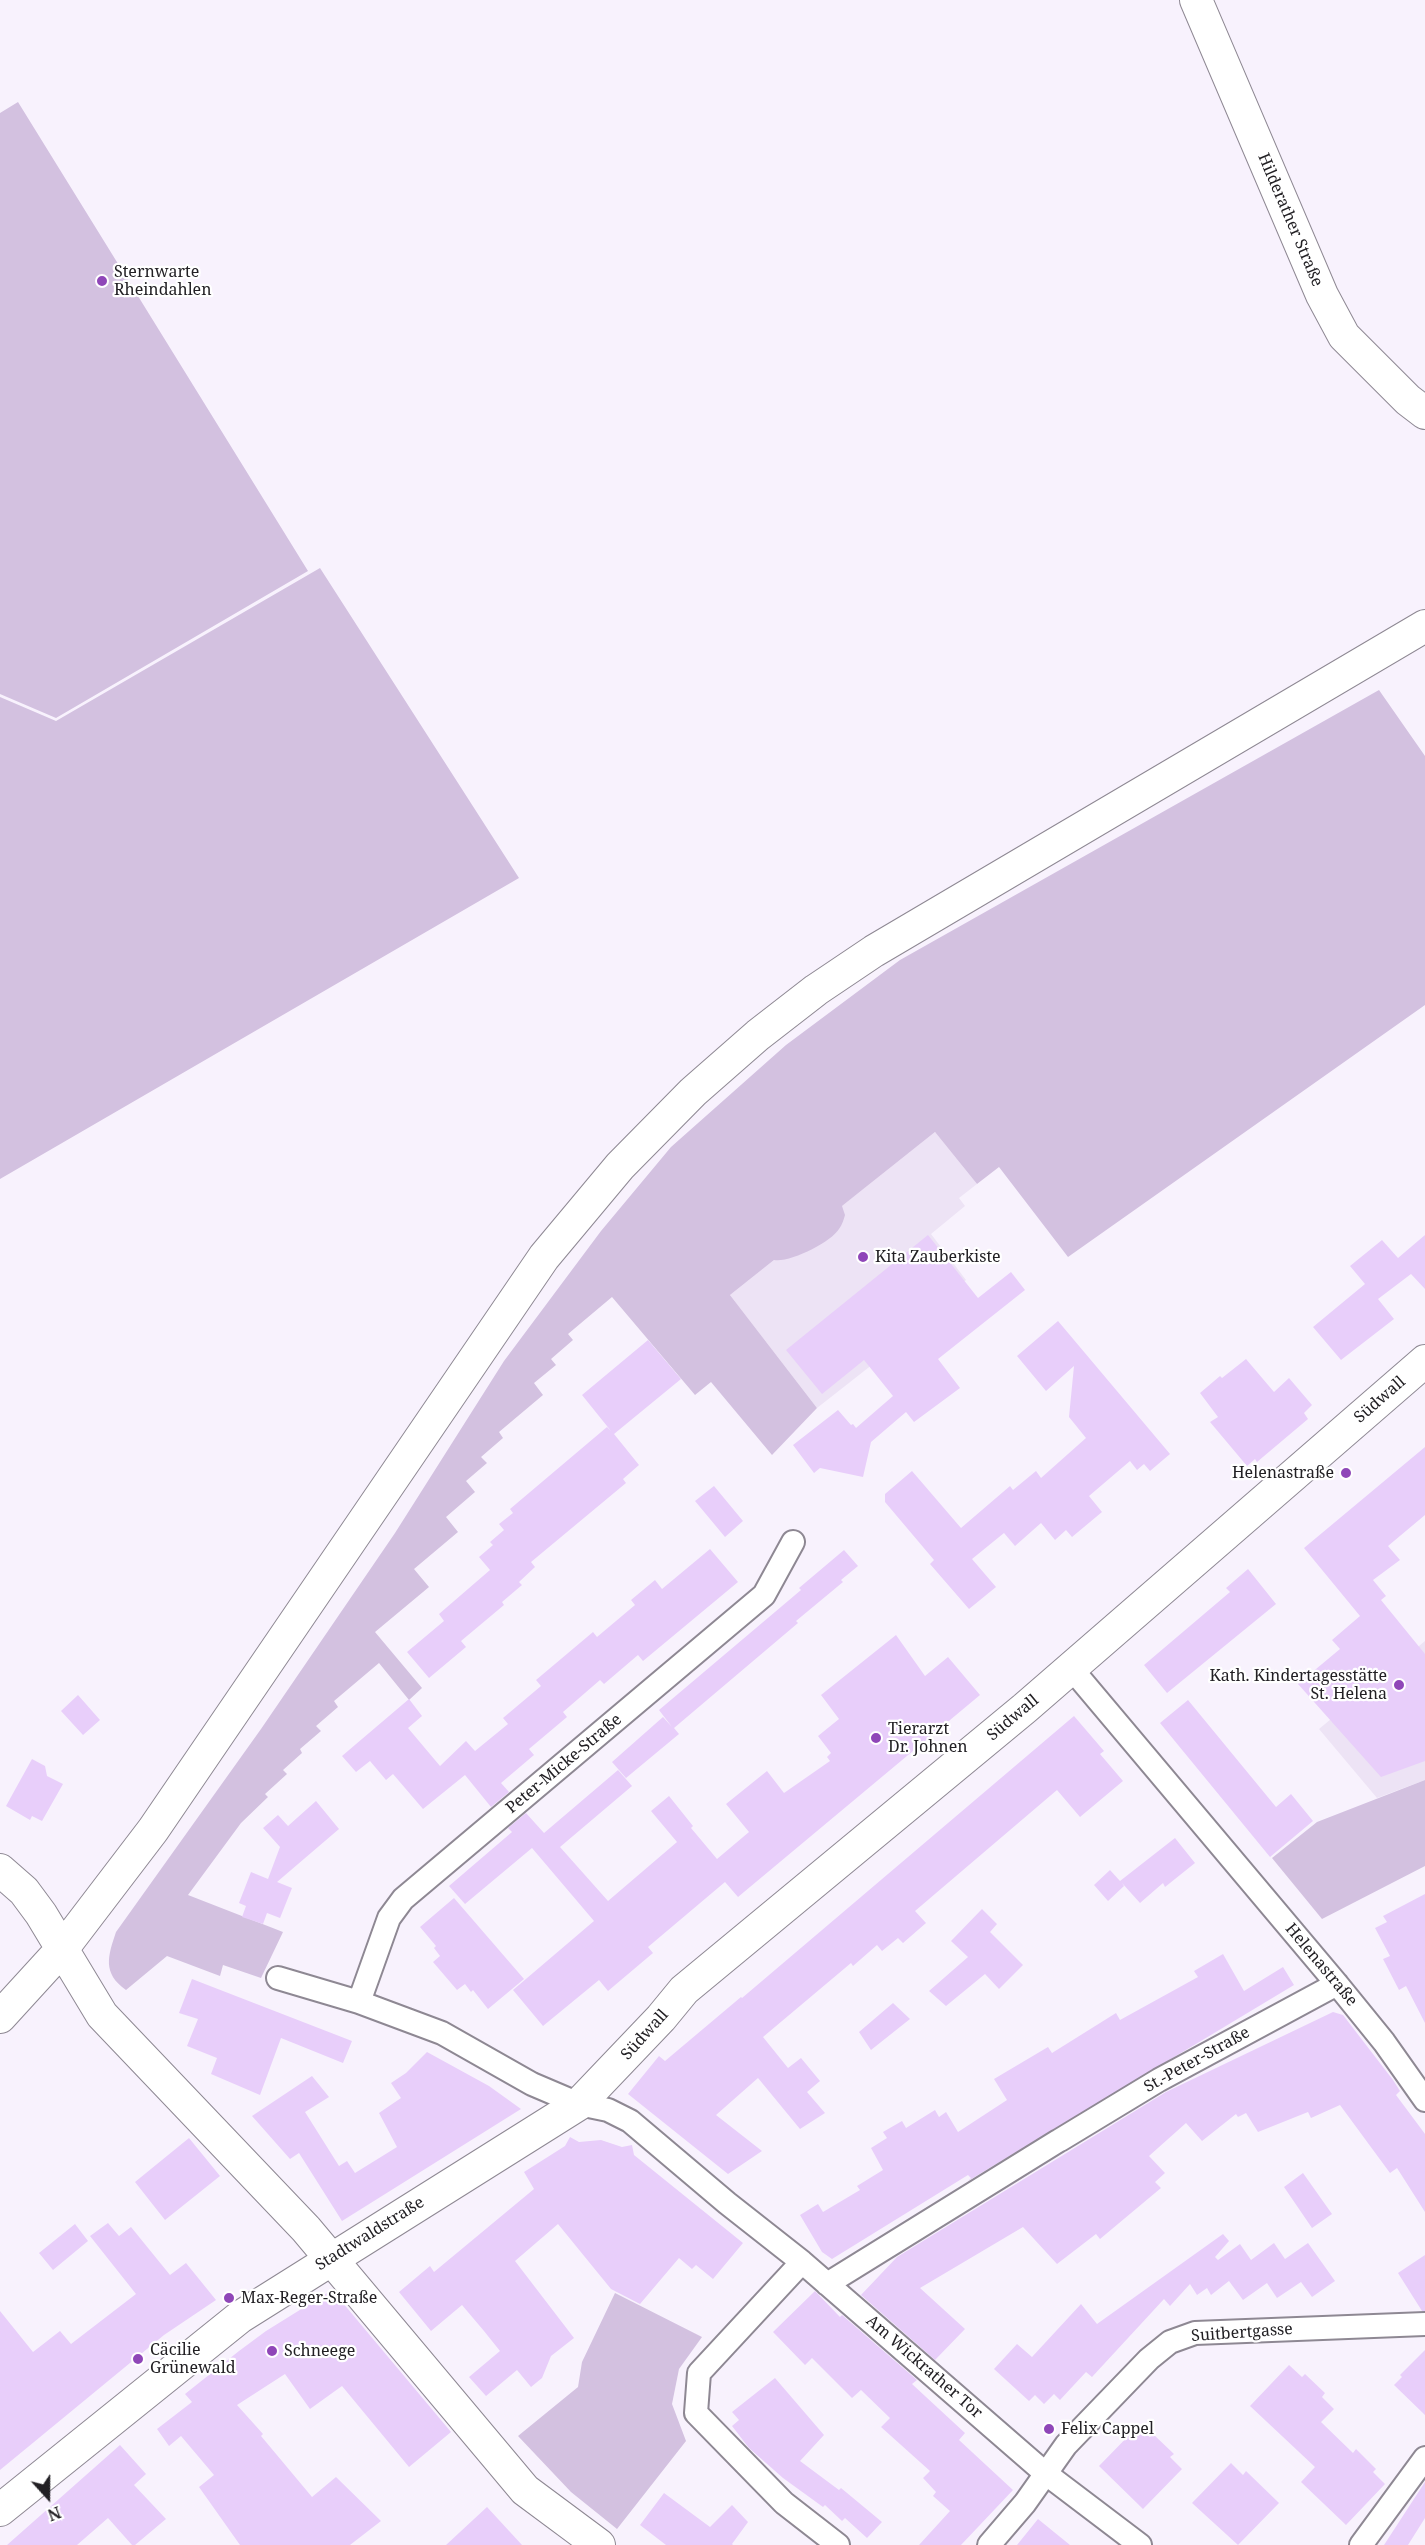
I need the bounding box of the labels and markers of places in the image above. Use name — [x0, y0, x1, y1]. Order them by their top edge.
place label: Sternwarte Rheindahlen — [114, 262, 211, 300]
marker: Sternwarte Rheindahlen — [95, 274, 109, 288]
place label: Kita Zauberkiste — [875, 1247, 1001, 1267]
marker: Kita Zauberkiste — [856, 1250, 870, 1264]
place label: Helenastraße — [1232, 1463, 1334, 1483]
marker: Helenastraße — [1339, 1466, 1353, 1480]
place label: Kath. Kindertagesstätte St. Helena — [1210, 1666, 1387, 1704]
marker: Kath. Kindertagesstätte St. Helena — [1392, 1678, 1406, 1692]
place label: Tierarzt Dr. Johnen — [888, 1719, 968, 1757]
marker: Tierarzt Dr. Johnen — [869, 1731, 883, 1745]
place label: Max-Reger-Straße — [241, 2288, 377, 2308]
marker: Max-Reger-Straße — [222, 2291, 236, 2305]
place label: Cäcilie Grünewald — [150, 2340, 236, 2378]
place label: Schneege — [284, 2341, 355, 2361]
marker: Schneege — [265, 2344, 279, 2358]
marker: Cäcilie Grünewald — [131, 2352, 145, 2366]
place label: Felix Cappel — [1061, 2419, 1154, 2439]
marker: Felix Cappel — [1042, 2422, 1056, 2436]

